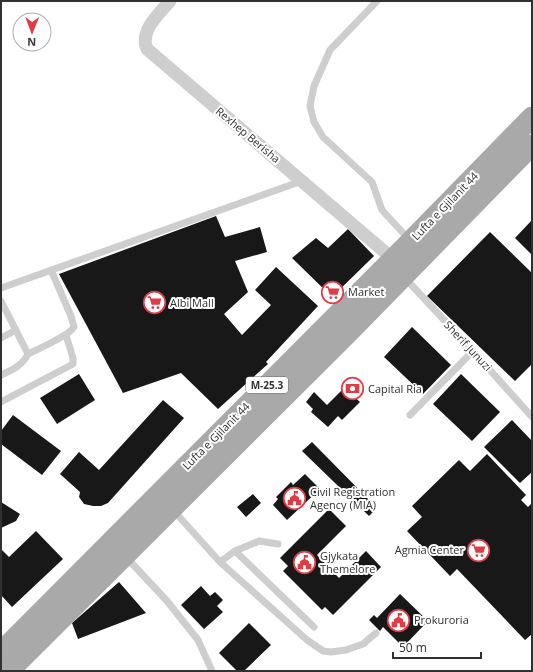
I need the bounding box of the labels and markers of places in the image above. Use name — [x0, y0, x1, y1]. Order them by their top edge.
supermarket icon: Market — [319, 279, 345, 305]
place label: Market — [348, 284, 384, 299]
supermarket icon: Albi Mall — [142, 290, 168, 316]
place label: Albi Mall — [170, 295, 214, 310]
bank icon: Capital Ria — [340, 376, 366, 402]
place label: Capital Ria — [368, 381, 422, 396]
place label: Civil Registration Agency (MIA) — [310, 484, 395, 512]
public building icon: Civil Registration Agency (MIA) — [281, 485, 307, 511]
supermarket icon: Agmia Center — [466, 537, 492, 563]
place label: Agmia Center — [395, 542, 464, 557]
place label: Gjykata Themelore — [320, 548, 375, 576]
public building icon: Gjykata Themelore — [291, 549, 317, 575]
public building icon: Prokuroria — [386, 607, 412, 633]
place label: Prokuroria — [414, 612, 469, 627]

